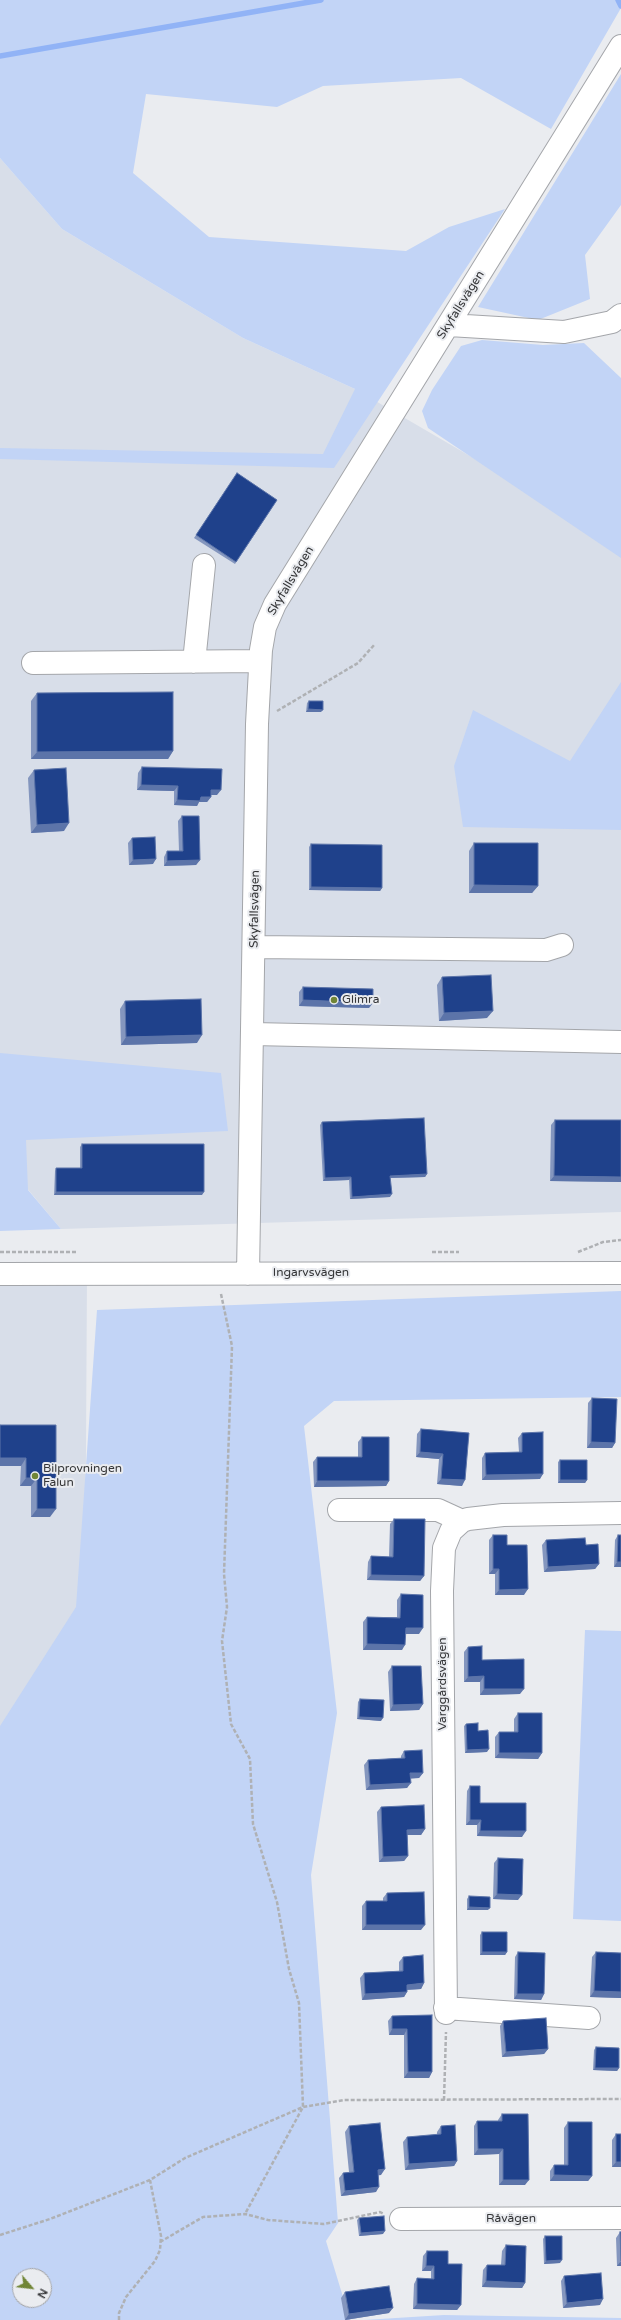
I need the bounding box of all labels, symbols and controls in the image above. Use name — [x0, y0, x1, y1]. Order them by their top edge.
street label: Skyfallsvägen — [434, 268, 488, 342]
street label: Skyfallsvägen — [265, 544, 317, 618]
street label: Skyfallsvägen — [247, 870, 263, 948]
place label: Glimra — [342, 993, 379, 1007]
marker: Glimra — [329, 995, 339, 1005]
street label: Ingarvsvägen — [273, 1266, 349, 1280]
place label: Bilprovningen Falun — [43, 1462, 122, 1490]
marker: Bilprovningen Falun — [30, 1471, 40, 1481]
street label: Varggårdsvägen — [436, 1637, 450, 1731]
street label: Råvägen — [486, 2212, 536, 2226]
north arrow — [12, 2268, 52, 2308]
text: N — [34, 2286, 50, 2300]

